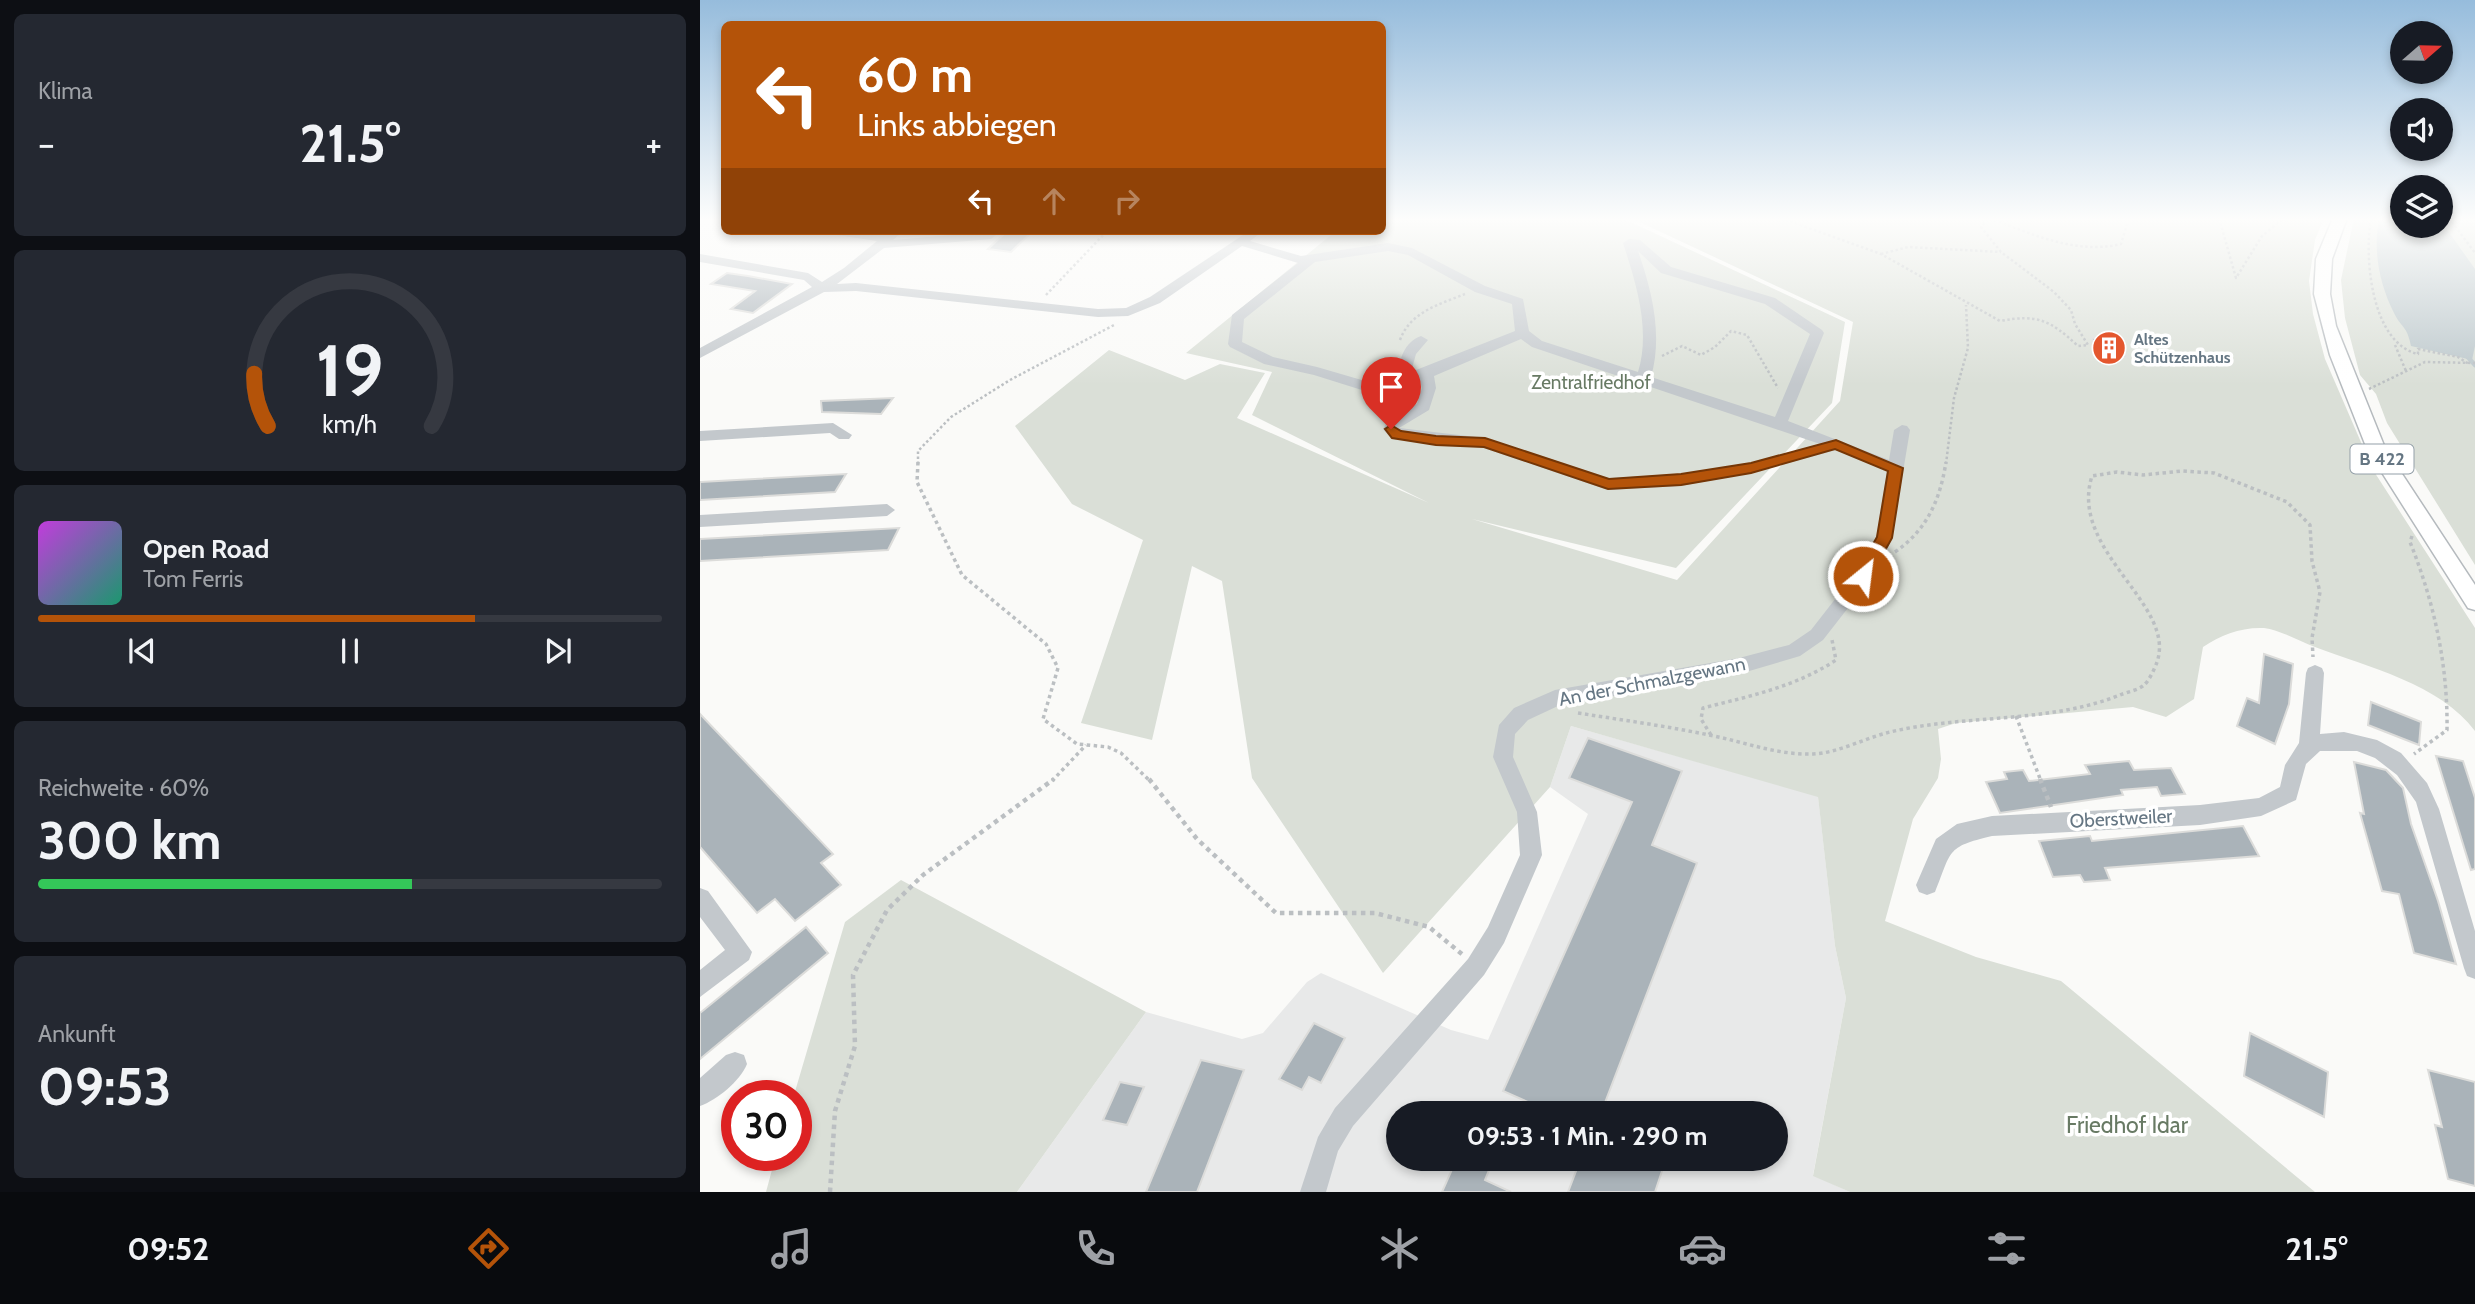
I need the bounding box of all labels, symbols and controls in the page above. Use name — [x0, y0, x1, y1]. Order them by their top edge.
north arrow — [2390, 21, 2454, 84]
map controls — [2390, 21, 2453, 238]
text: 60 m — [857, 45, 973, 104]
icon: left — [742, 49, 833, 140]
text: Klima — [38, 77, 93, 105]
button: sound — [2390, 98, 2453, 161]
text: Links abbiegen — [857, 105, 1057, 144]
text: 21.5° — [299, 112, 401, 175]
text: − — [38, 120, 55, 167]
text: + — [645, 120, 662, 167]
button: layers — [2390, 175, 2453, 238]
icon: left — [962, 182, 1000, 220]
icon: ahead — [1035, 182, 1073, 220]
icon: right — [1108, 182, 1146, 220]
text: 19 — [316, 327, 384, 415]
building icon: Altes Schützenhaus — [2090, 329, 2128, 367]
place label: Altes Schützenhaus — [2134, 330, 2231, 367]
pin — [1361, 357, 1421, 429]
icon: arrive — [1372, 368, 1410, 406]
park label: Zentralfriedhof — [1531, 371, 1651, 394]
text: km/h — [323, 409, 377, 439]
road number: B 422 — [2350, 444, 2414, 474]
text: Open Road — [143, 533, 269, 565]
position arrow — [1826, 539, 1900, 613]
text: Tom Ferris — [143, 565, 243, 593]
icon: previous — [123, 632, 161, 670]
icon: pause — [331, 632, 369, 670]
icon: next — [539, 632, 577, 670]
street label: An der Schmalzgewann — [1557, 652, 1747, 711]
text: Reichweite · 60% — [38, 774, 209, 802]
street label: Oberstweiler — [2069, 804, 2173, 833]
text: 300 km — [38, 809, 222, 872]
text: Ankunft — [38, 1020, 116, 1048]
text: 09:53 — [38, 1055, 171, 1118]
speed limit sign: 30 — [721, 1080, 812, 1171]
park label: Friedhof Idar — [2066, 1111, 2189, 1139]
text: 09:53 · 1 Min. · 290 m — [1467, 1120, 1707, 1152]
icon: directions — [464, 1224, 513, 1273]
icon: music — [767, 1224, 816, 1273]
icon: phone — [1071, 1224, 1120, 1273]
icon: climate — [1375, 1224, 1424, 1273]
icon: car — [1678, 1224, 1727, 1273]
icon: filters — [1982, 1224, 2031, 1273]
text: 09:52 — [127, 1229, 209, 1268]
text: 21.5° — [2285, 1229, 2348, 1268]

